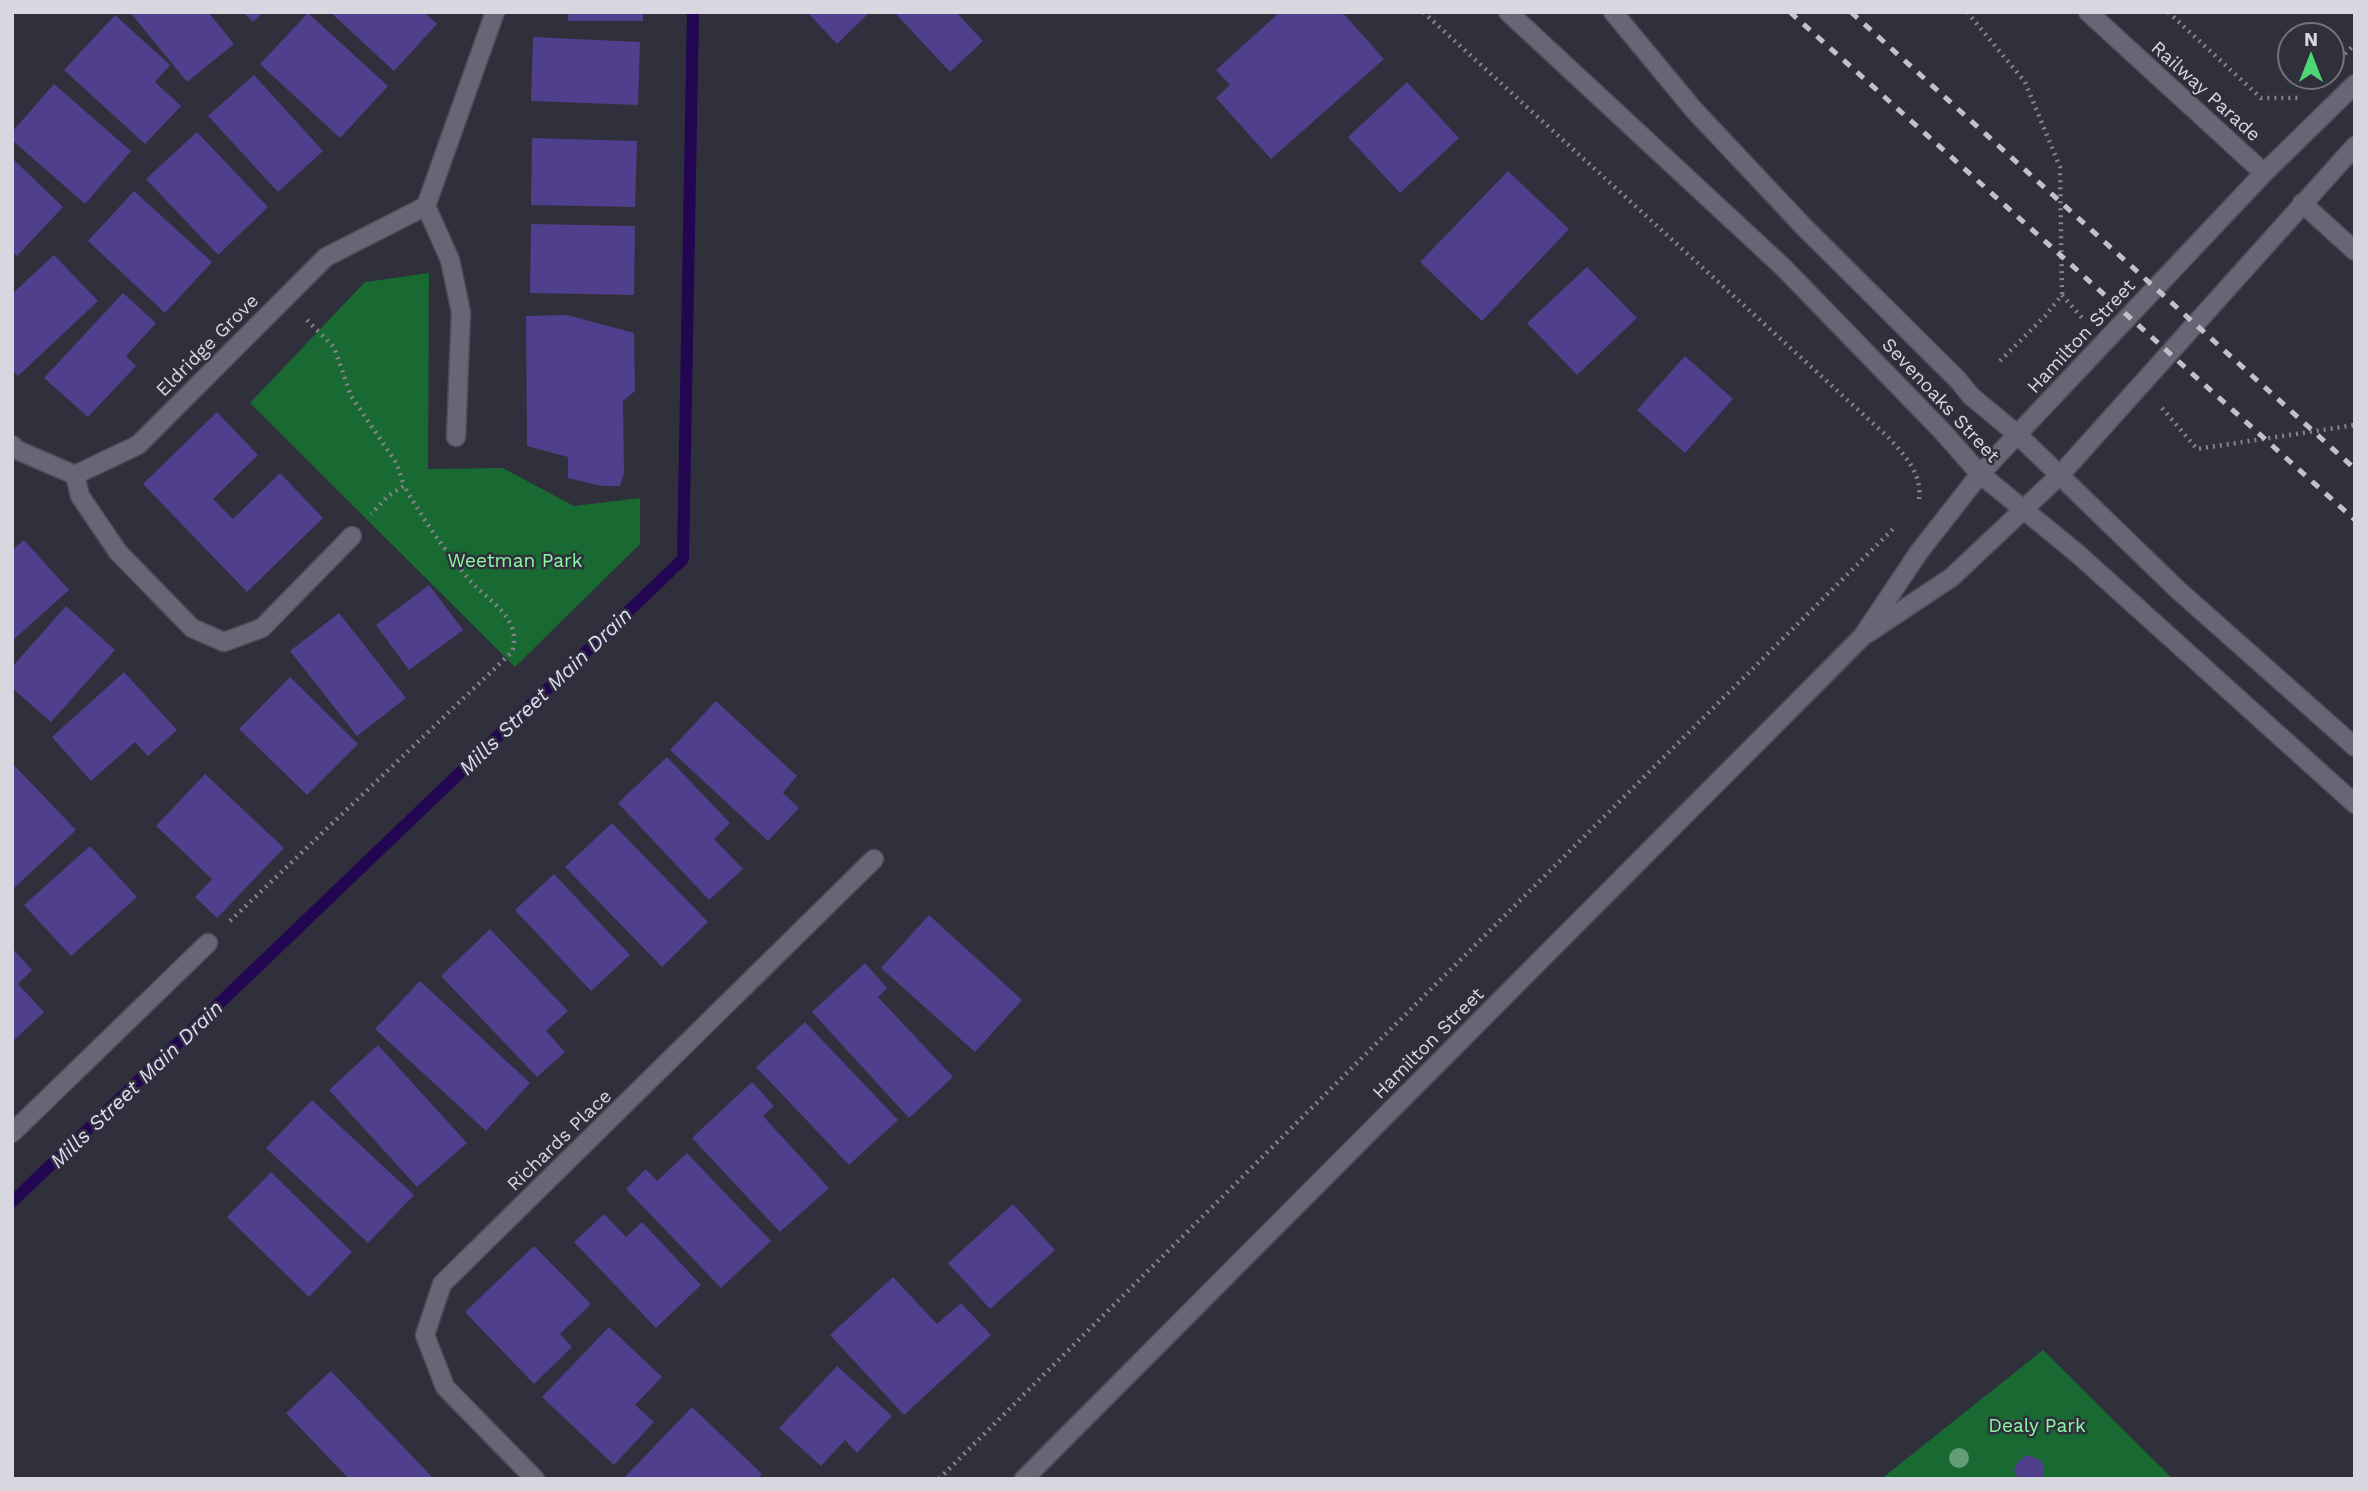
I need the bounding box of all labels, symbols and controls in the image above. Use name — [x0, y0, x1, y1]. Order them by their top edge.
north arrow — [2276, 21, 2346, 91]
text: N — [2304, 28, 2318, 51]
street label: Railway Parade — [2147, 36, 2265, 146]
street label: Hamilton Street — [2022, 274, 2140, 398]
street label: Eldridge Grove — [151, 289, 263, 401]
street label: Sevenoaks Street — [1877, 333, 2005, 467]
park label: Weetman Park — [447, 549, 583, 572]
water label: Mills Street Main Drain — [453, 602, 637, 780]
street label: Hamilton Street — [1368, 983, 1488, 1103]
water label: Mills Street Main Drain — [44, 995, 228, 1173]
street label: Richards Place — [502, 1084, 616, 1196]
park label: Dealy Park — [1988, 1414, 2086, 1437]

